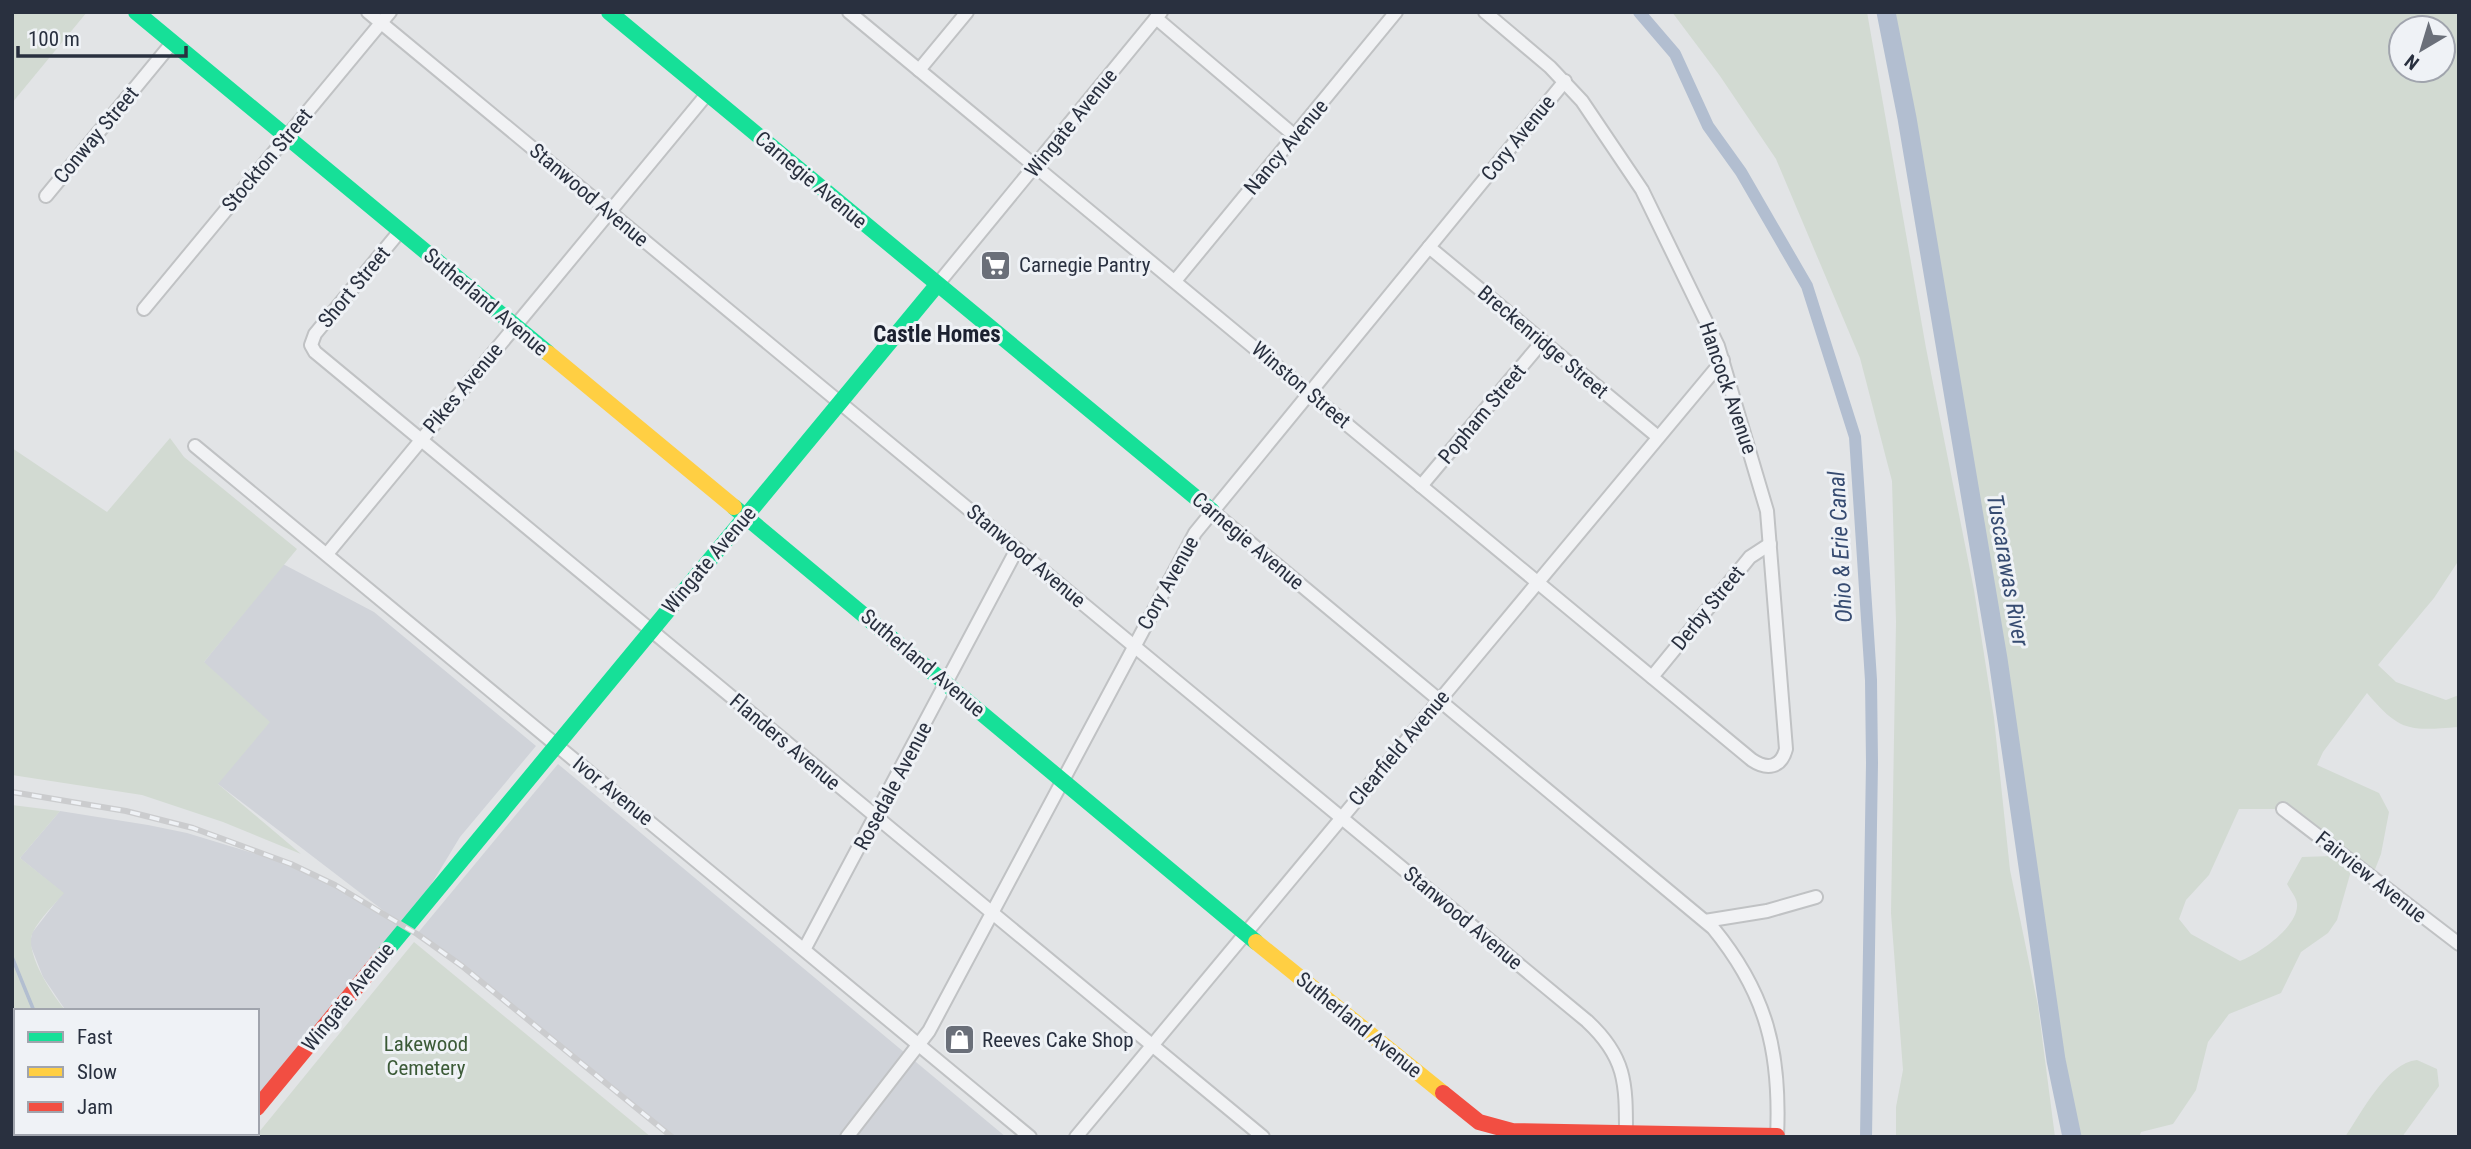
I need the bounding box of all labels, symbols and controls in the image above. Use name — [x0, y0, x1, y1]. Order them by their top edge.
scale bar — [18, 14, 186, 58]
north arrow — [2387, 14, 2457, 84]
text: 100 m — [28, 27, 80, 51]
text: N — [2400, 49, 2424, 75]
street label: Wingate Avenue — [1020, 64, 1122, 182]
street label: Conway Street — [49, 82, 143, 188]
street label: Cory Avenue — [1476, 90, 1560, 186]
street label: Nancy Avenue — [1239, 94, 1333, 200]
street label: Stockton Street — [217, 104, 317, 216]
street label: Carnegie Avenue — [750, 126, 872, 234]
street label: Stanwood Avenue — [525, 138, 653, 252]
street label: Short Street — [313, 241, 395, 333]
street label: Sutherland Avenue — [419, 243, 553, 361]
supermarket icon: Carnegie Pantry — [979, 248, 1013, 282]
place label: Carnegie Pantry — [1019, 253, 1151, 277]
street label: Breckenridge Street — [1473, 281, 1613, 403]
street label: Hancock Avenue — [1694, 319, 1762, 457]
district label: Castle Homes — [873, 321, 1001, 348]
street label: Winston Street — [1247, 337, 1355, 433]
street label: Pikes Avenue — [418, 338, 508, 438]
street label: Popham Street — [1433, 359, 1531, 469]
water label: Ohio & Erie Canal — [1823, 470, 1858, 623]
street label: Carnegie Avenue — [1187, 487, 1309, 595]
water label: Tuscarawas River — [1981, 492, 2034, 649]
street label: Stanwood Avenue — [962, 499, 1090, 613]
street label: Wingate Avenue — [657, 501, 761, 619]
street label: Cory Avenue — [1133, 532, 1204, 634]
street label: Derby Street — [1667, 561, 1749, 655]
street label: Sutherland Avenue — [856, 604, 990, 722]
street label: Clearfield Avenue — [1344, 685, 1454, 811]
street label: Flanders Avenue — [725, 689, 845, 795]
street label: Rosedale Avenue — [849, 718, 937, 854]
street label: Ivor Avenue — [568, 751, 658, 831]
street label: Fairview Avenue — [2311, 826, 2431, 928]
street label: Stanwood Avenue — [1399, 861, 1527, 975]
street label: Wingate Avenue — [297, 938, 399, 1056]
street label: Sutherland Avenue — [1291, 967, 1427, 1083]
legend — [14, 1009, 259, 1135]
shop icon: Reeves Cake Shop — [942, 1023, 976, 1057]
text: Fast — [77, 1025, 113, 1049]
place label: Reeves Cake Shop — [982, 1028, 1134, 1052]
park label: Lakewood Cemetery — [384, 1032, 468, 1080]
text: Slow — [77, 1060, 117, 1084]
text: Jam — [77, 1095, 113, 1119]

